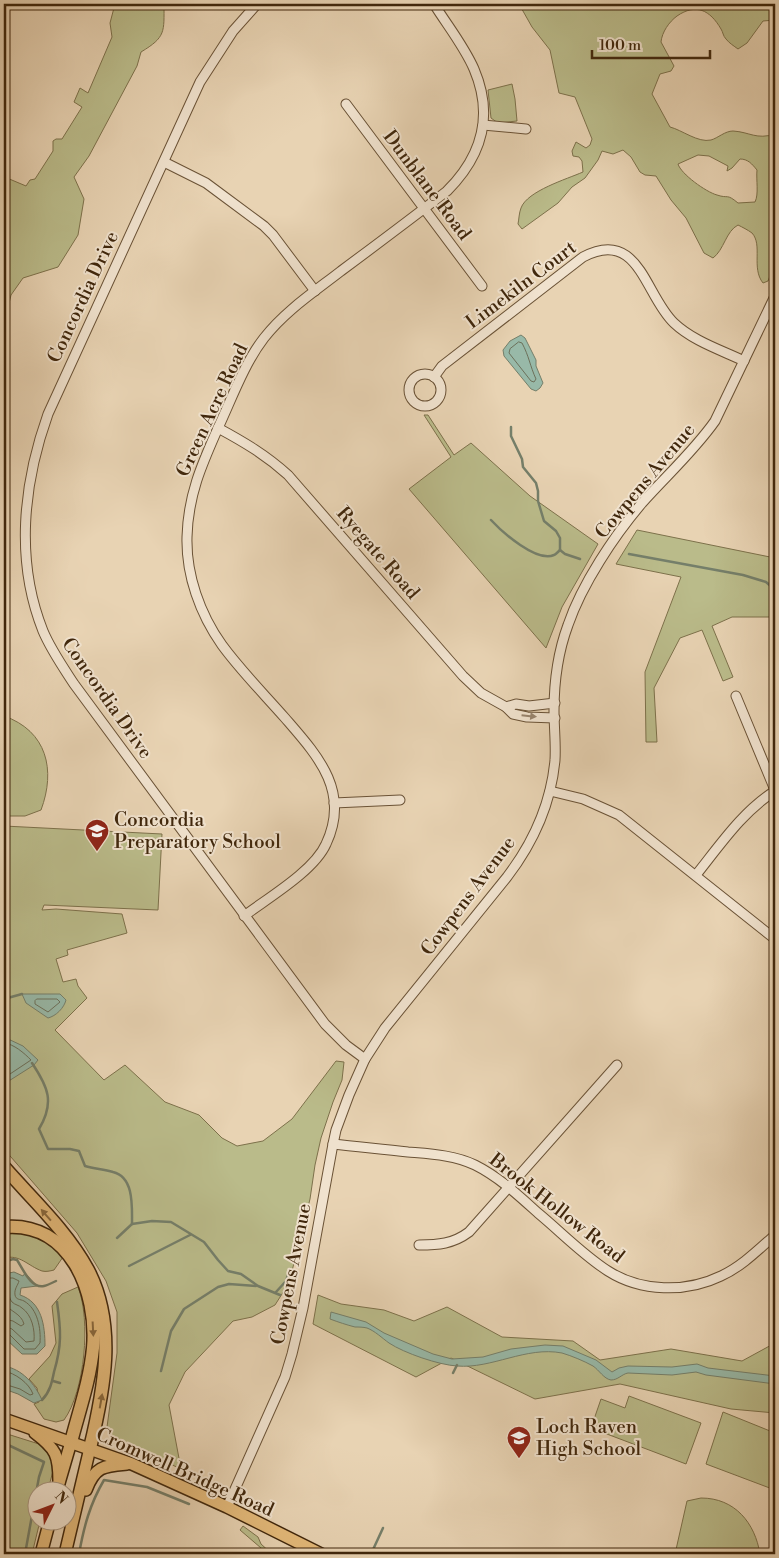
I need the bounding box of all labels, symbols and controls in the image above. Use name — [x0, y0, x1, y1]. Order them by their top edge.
scale bar — [592, 28, 709, 60]
text: 100 m — [599, 36, 641, 55]
street label: Dunblane Road — [378, 125, 476, 245]
street label: Concordia Drive — [42, 227, 124, 367]
street label: Limekiln Court — [461, 235, 581, 334]
street label: Green Acre Road — [171, 339, 253, 480]
street label: Cowpens Avenue — [590, 418, 700, 544]
street label: Ryegate Road — [331, 502, 425, 604]
street label: Concordia Drive — [56, 633, 158, 763]
one-way arrow — [521, 712, 537, 720]
place label: Concordia Preparatory School — [114, 808, 281, 854]
school or university icon: Concordia Preparatory School — [84, 818, 110, 852]
street label: Cowpens Avenue — [415, 832, 521, 960]
street label: Brook Hollow Road — [484, 1147, 630, 1268]
street label: Cowpens Avenue — [266, 1201, 316, 1347]
one-way arrow — [41, 1208, 52, 1221]
one-way arrow — [89, 1321, 97, 1337]
one-way arrow — [97, 1392, 105, 1408]
place label: Loch Raven High School — [536, 1415, 642, 1461]
street label: Cromwell Bridge Road — [92, 1422, 278, 1522]
school or university icon: Loch Raven High School — [506, 1425, 532, 1459]
north arrow — [28, 1480, 78, 1530]
text: N — [51, 1488, 71, 1508]

